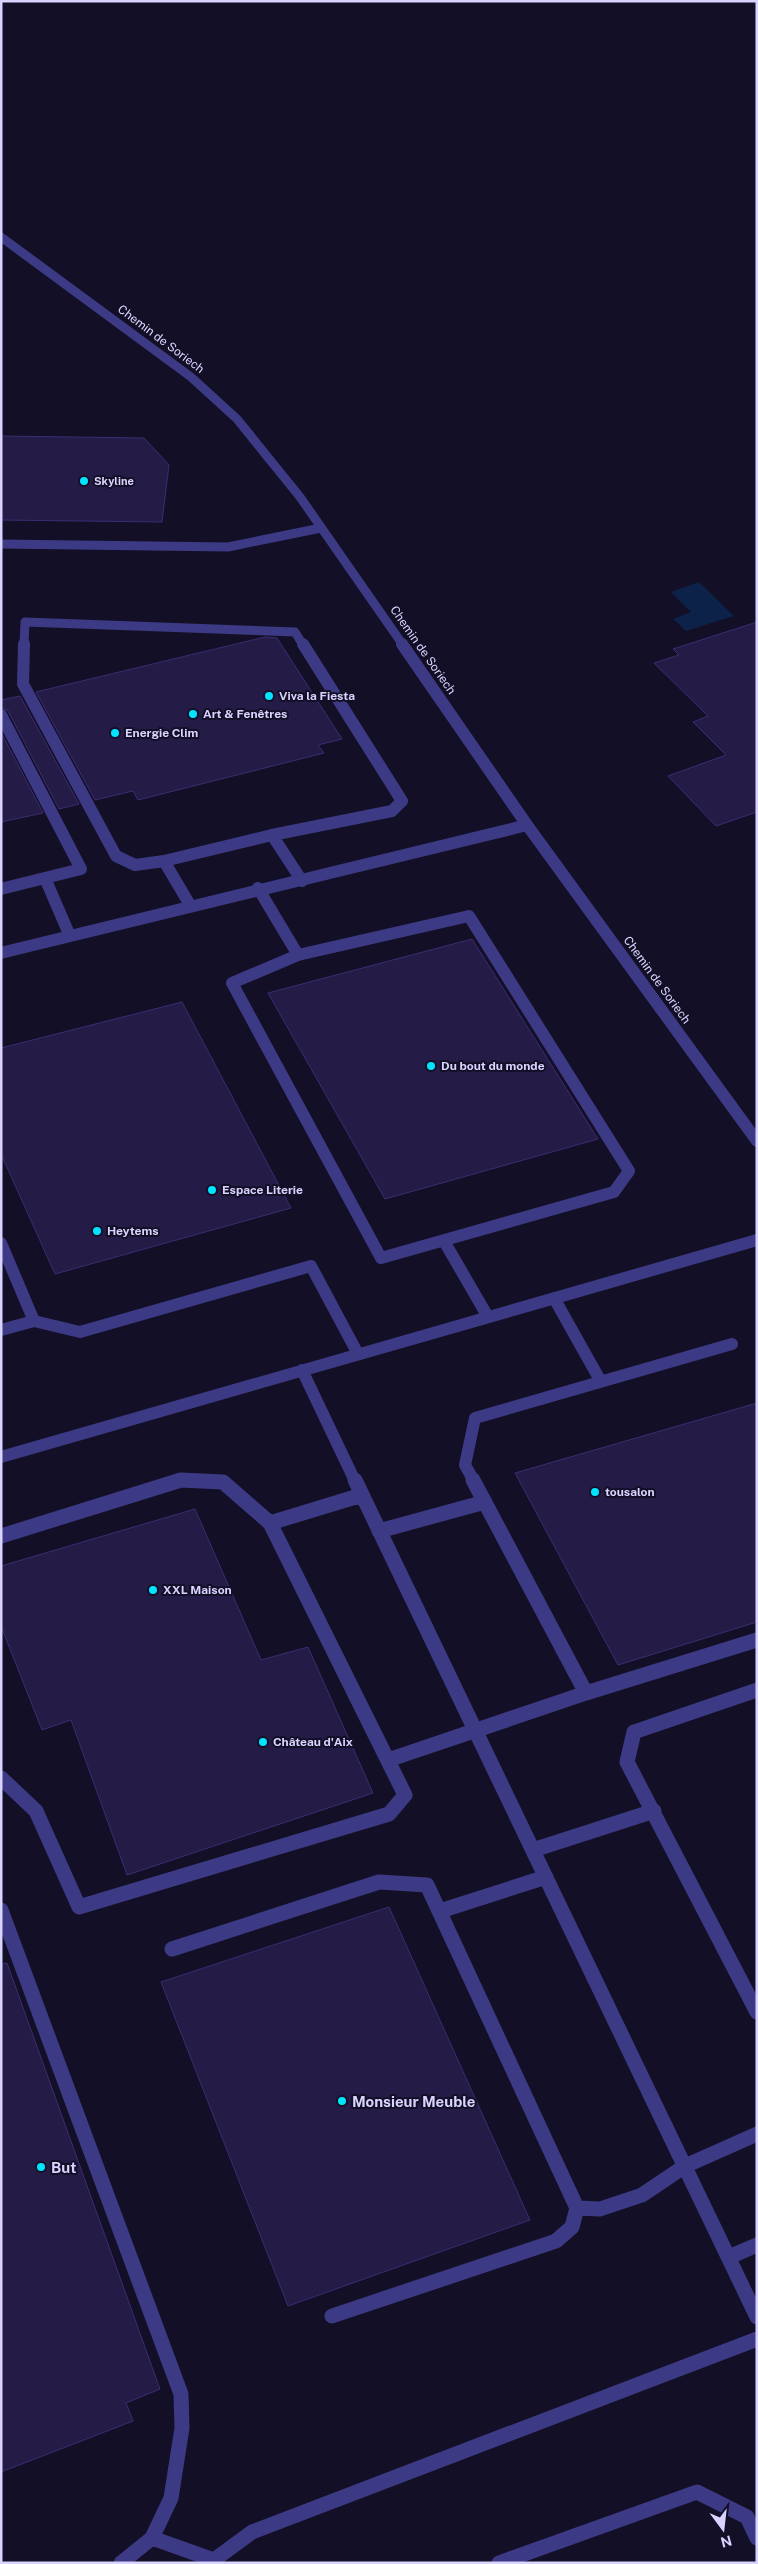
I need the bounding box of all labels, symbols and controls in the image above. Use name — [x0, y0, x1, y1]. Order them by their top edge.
street label: Chemin de Soriech — [115, 302, 207, 376]
marker: Skyline — [78, 475, 90, 487]
place label: Skyline — [94, 475, 134, 487]
street label: Chemin de Soriech — [387, 603, 459, 697]
place label: Viva la Fiesta — [279, 689, 355, 703]
marker: Viva la Fiesta — [263, 690, 275, 702]
place label: Art & Fenêtres — [203, 707, 287, 721]
marker: Art & Fenêtres — [187, 708, 199, 720]
place label: Energie Clim — [125, 726, 199, 740]
marker: Energie Clim — [109, 727, 121, 739]
street label: Chemin de Soriech — [621, 934, 693, 1026]
place label: Du bout du monde — [441, 1059, 545, 1073]
marker: Du bout du monde — [425, 1060, 437, 1072]
place label: Espace Literie — [222, 1183, 303, 1197]
marker: Espace Literie — [206, 1184, 218, 1196]
place label: Heytems — [107, 1224, 159, 1238]
marker: Heytems — [91, 1225, 103, 1237]
place label: tousalon — [605, 1485, 655, 1499]
marker: tousalon — [589, 1486, 601, 1498]
place label: XXL Maison — [163, 1583, 232, 1597]
marker: XXL Maison — [147, 1584, 159, 1596]
place label: Château d'Aix — [273, 1735, 353, 1749]
marker: Château d'Aix — [257, 1736, 269, 1748]
place label: Monsieur Meuble — [352, 2093, 475, 2110]
marker: Monsieur Meuble — [336, 2095, 348, 2107]
place label: But — [51, 2159, 76, 2176]
marker: But — [35, 2161, 47, 2173]
north arrow — [698, 2504, 748, 2554]
text: N — [719, 2532, 734, 2551]

